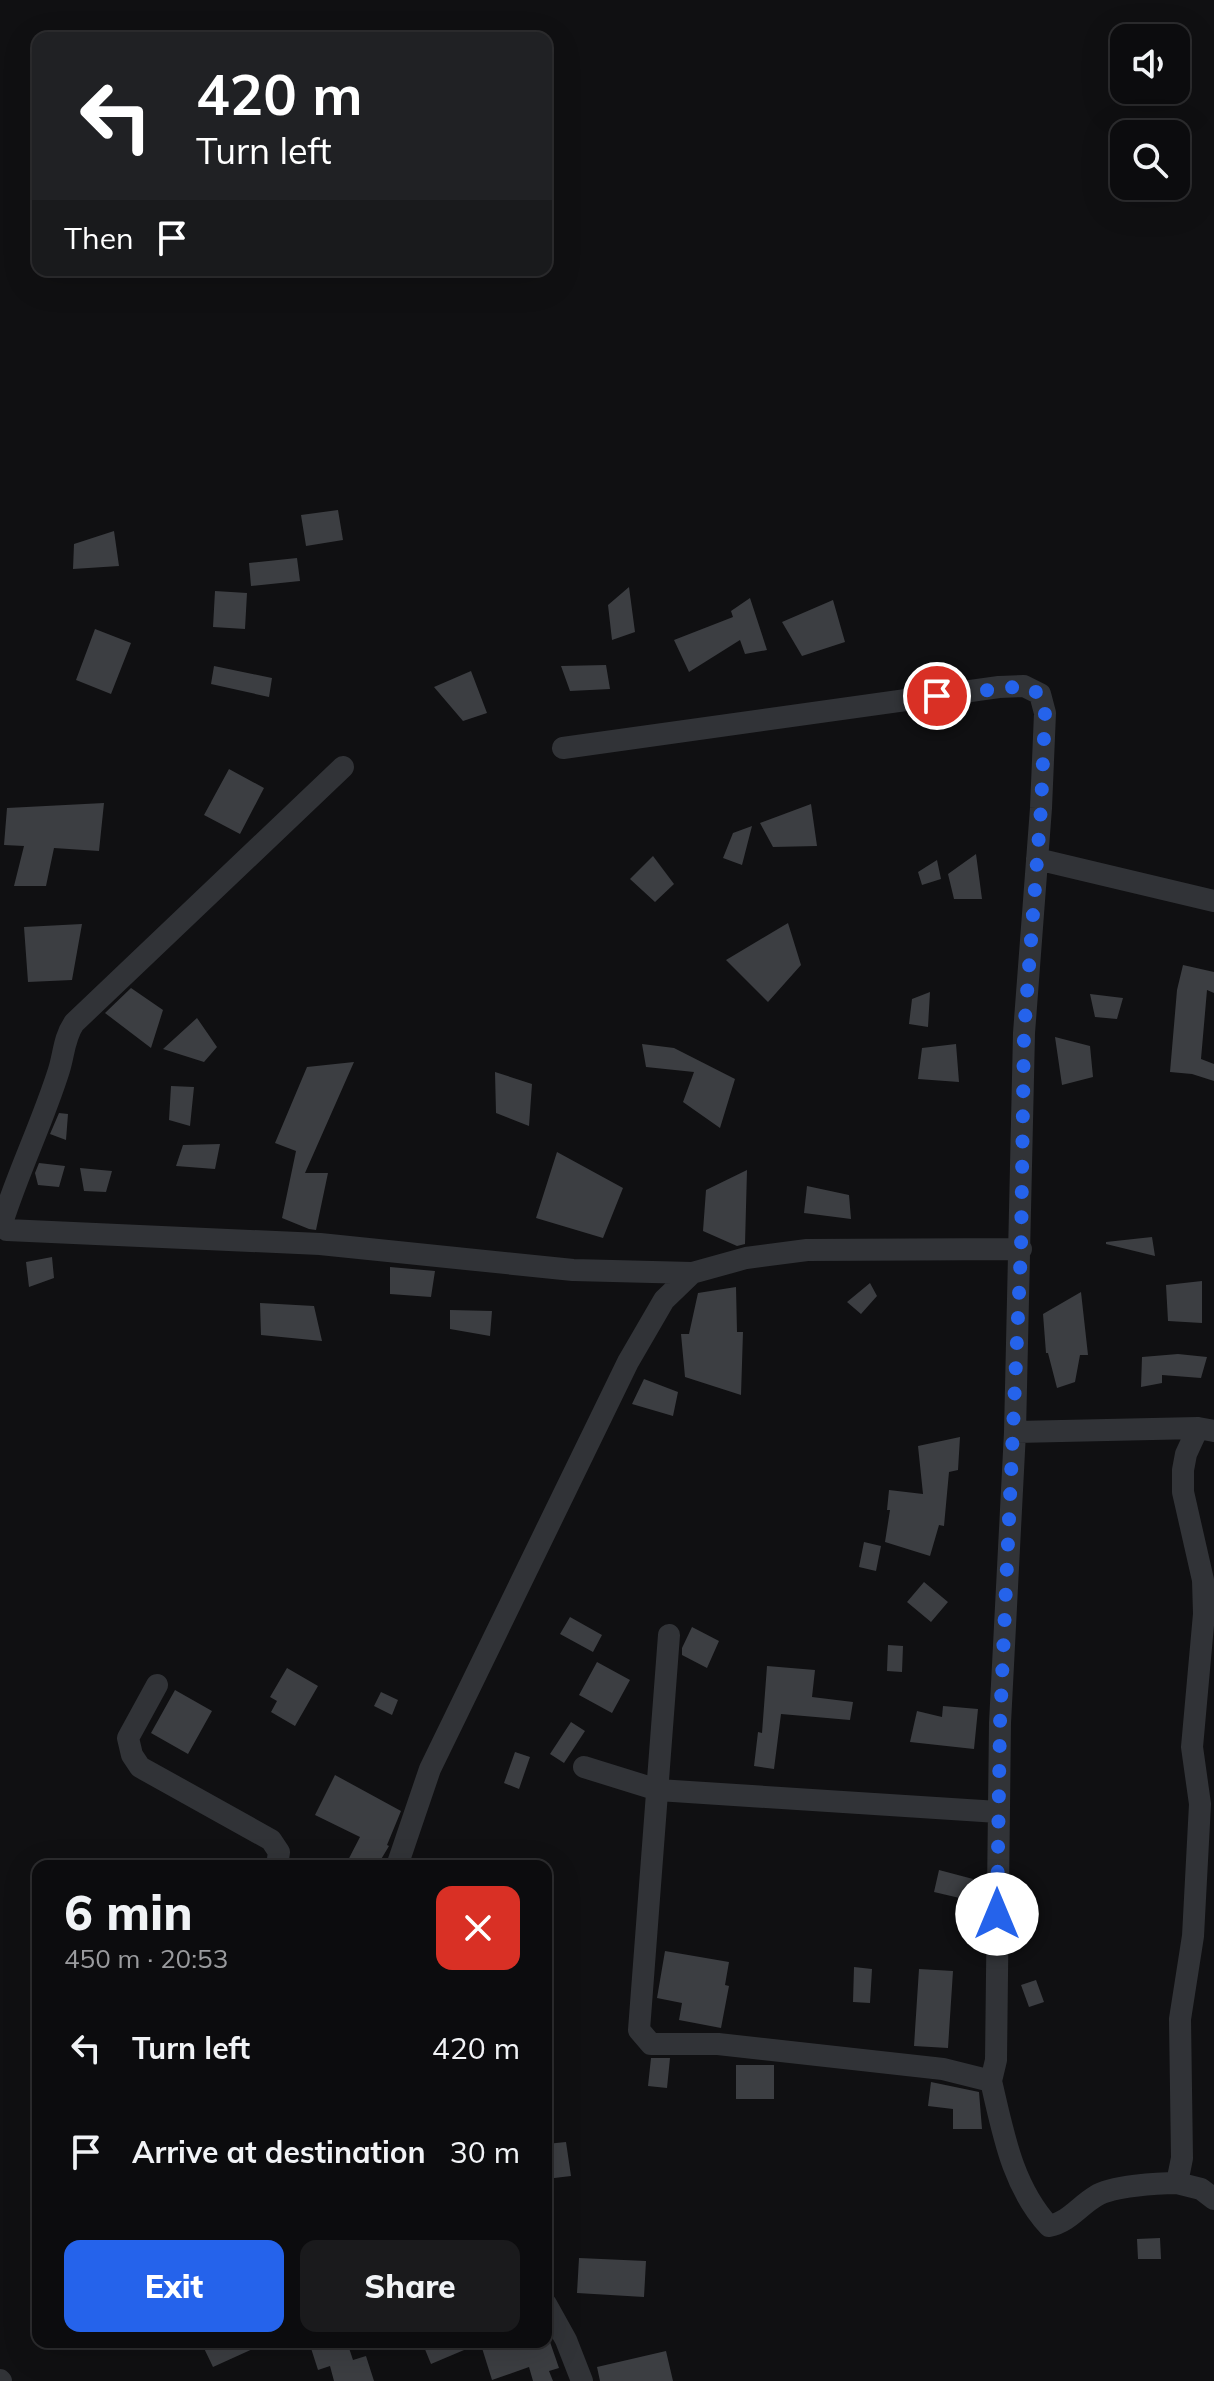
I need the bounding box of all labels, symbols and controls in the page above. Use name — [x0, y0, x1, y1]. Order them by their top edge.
map controls — [1110, 24, 1190, 200]
button: sound — [1110, 24, 1190, 104]
text: 420 m — [196, 59, 363, 129]
icon: left — [64, 64, 168, 168]
button: search — [1110, 120, 1190, 200]
text: Turn left — [196, 128, 332, 173]
icon: arrive — [150, 216, 194, 260]
text: Then — [64, 219, 134, 257]
pin — [903, 662, 971, 730]
icon: arrive — [915, 674, 959, 718]
position arrow — [955, 1872, 1039, 1956]
text: 6 min — [64, 1882, 193, 1942]
button: close — [436, 1886, 520, 1970]
text: 450 m · 20:53 — [64, 1942, 228, 1975]
icon: left — [64, 2026, 108, 2070]
text: Turn left — [132, 2029, 250, 2067]
text: 420 m — [432, 2029, 520, 2067]
icon: arrive — [64, 2130, 108, 2174]
text: Arrive at destination — [132, 2133, 426, 2171]
text: 30 m — [450, 2133, 520, 2171]
button: Exit — [64, 2240, 284, 2332]
button: Share — [300, 2240, 520, 2332]

